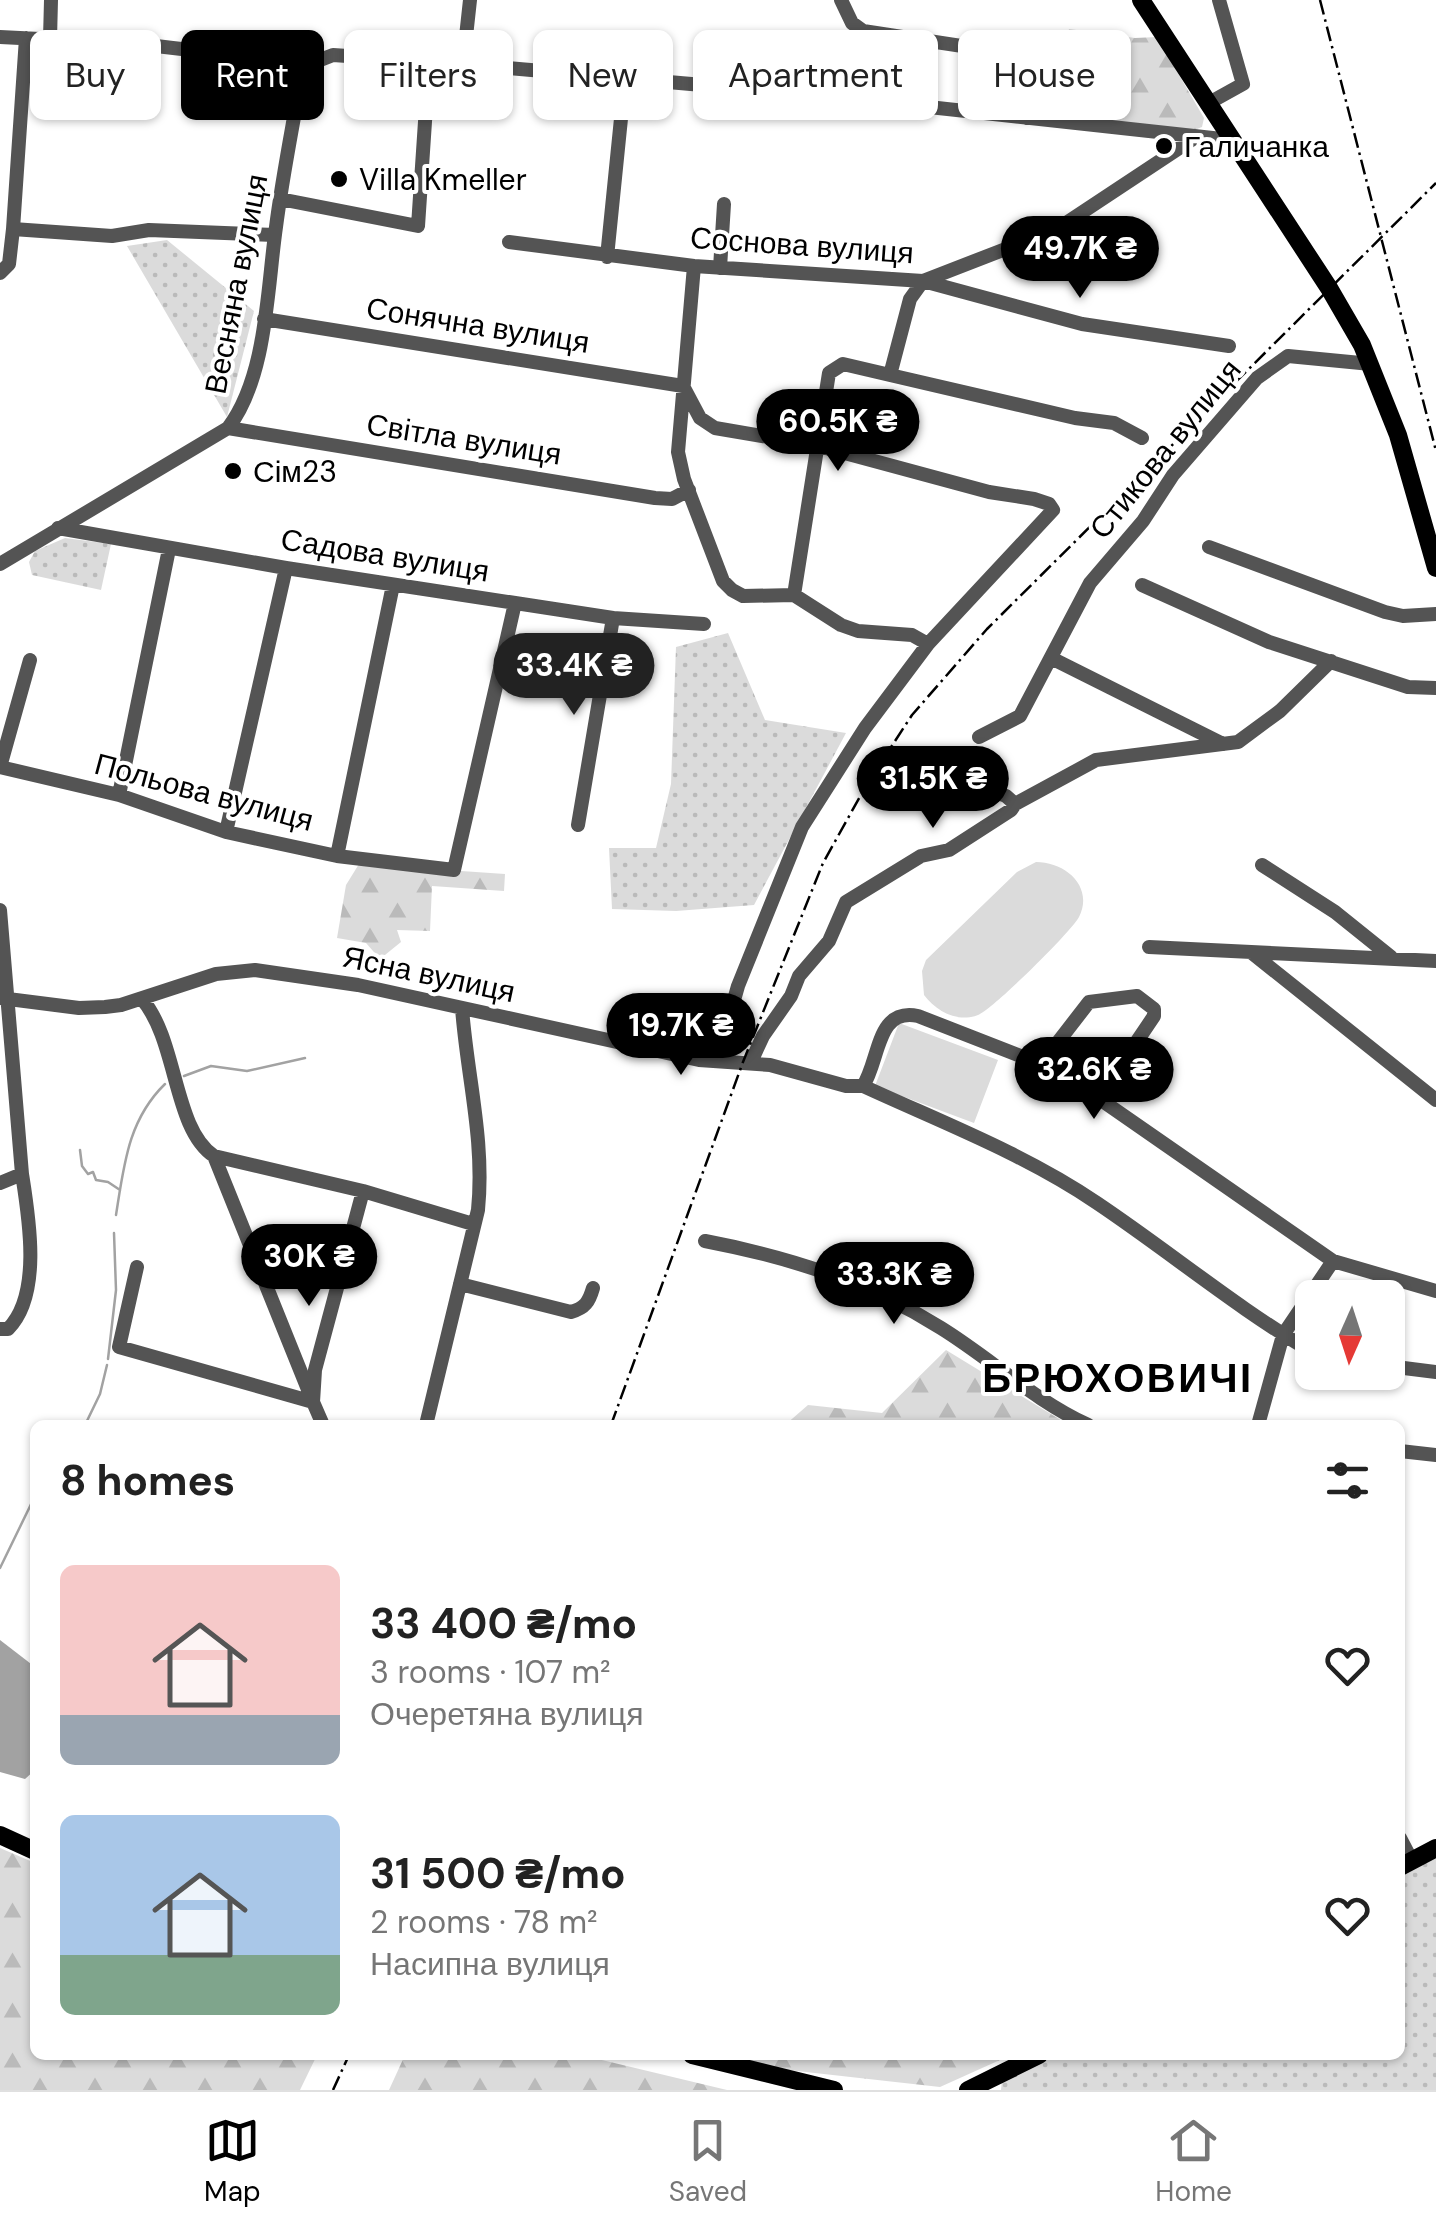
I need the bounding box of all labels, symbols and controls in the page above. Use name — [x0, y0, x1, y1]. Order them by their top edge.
chip: Buy — [30, 30, 161, 120]
chip: Rent — [181, 30, 324, 120]
chip: Filters — [344, 30, 513, 120]
chip: New — [533, 30, 673, 120]
chip: Apartment — [693, 30, 938, 120]
chip: House — [958, 30, 1131, 120]
place label: Галичанка — [1184, 127, 1329, 166]
marker: Галичанка — [1153, 135, 1175, 157]
place label: Villa Kmeller — [359, 160, 527, 199]
marker: Villa Kmeller — [328, 168, 350, 190]
street label: Весняна вулиця — [196, 171, 276, 397]
pin: 49.7K ₴ — [988, 216, 1172, 301]
street label: Соснова вулиця — [689, 218, 915, 272]
text: 49.7K ₴ — [1023, 227, 1137, 269]
street label: Сонячна вулиця — [364, 288, 592, 362]
street label: Стикова вулиця — [1081, 351, 1249, 547]
pin: 60.5K ₴ — [746, 389, 930, 474]
text: 60.5K ₴ — [778, 400, 898, 442]
street label: Світла вулиця — [364, 404, 564, 474]
place label: Сім23 — [253, 452, 337, 491]
marker: Сім23 — [222, 460, 244, 482]
street label: Садова вулиця — [278, 519, 492, 591]
pin: 33.4K ₴ — [482, 633, 666, 718]
text: 33.4K ₴ — [515, 644, 633, 686]
street label: Польова вулиця — [90, 744, 318, 840]
pin: 31.5K ₴ — [841, 746, 1025, 831]
text: 31.5K ₴ — [879, 757, 987, 799]
street label: Ясна вулиця — [339, 937, 519, 1011]
pin: 19.7K ₴ — [589, 993, 773, 1078]
text: 19.7K ₴ — [628, 1004, 734, 1046]
pin: 32.6K ₴ — [1002, 1037, 1186, 1122]
text: 32.6K ₴ — [1037, 1048, 1151, 1090]
pin: 30K ₴ — [239, 1224, 379, 1309]
text: 30K ₴ — [263, 1235, 355, 1277]
pin: 33.3K ₴ — [802, 1242, 986, 1327]
text: 33.3K ₴ — [836, 1253, 952, 1295]
north arrow — [1295, 1280, 1405, 1390]
map controls — [1295, 1280, 1405, 1390]
district label: БРЮХОВИЧІ — [982, 1352, 1254, 1404]
text: 8 homes — [60, 1453, 235, 1508]
icon: filters — [1320, 1453, 1375, 1508]
text: 33 400 ₴/mo — [370, 1596, 637, 1651]
icon: home — [140, 1605, 260, 1725]
icon: heart — [1320, 1638, 1375, 1693]
text: 3 rooms · 107 m² — [370, 1651, 611, 1693]
text: Очеретяна вулиця — [370, 1693, 644, 1735]
text: 31 500 ₴/mo — [370, 1846, 626, 1901]
icon: home — [140, 1855, 260, 1975]
icon: heart — [1320, 1888, 1375, 1943]
text: 2 rooms · 78 m² — [370, 1901, 598, 1943]
text: Насипна вулиця — [370, 1943, 610, 1985]
tab: Map — [204, 2113, 260, 2210]
tab: Saved — [669, 2113, 747, 2210]
tab: Home — [1155, 2113, 1232, 2210]

